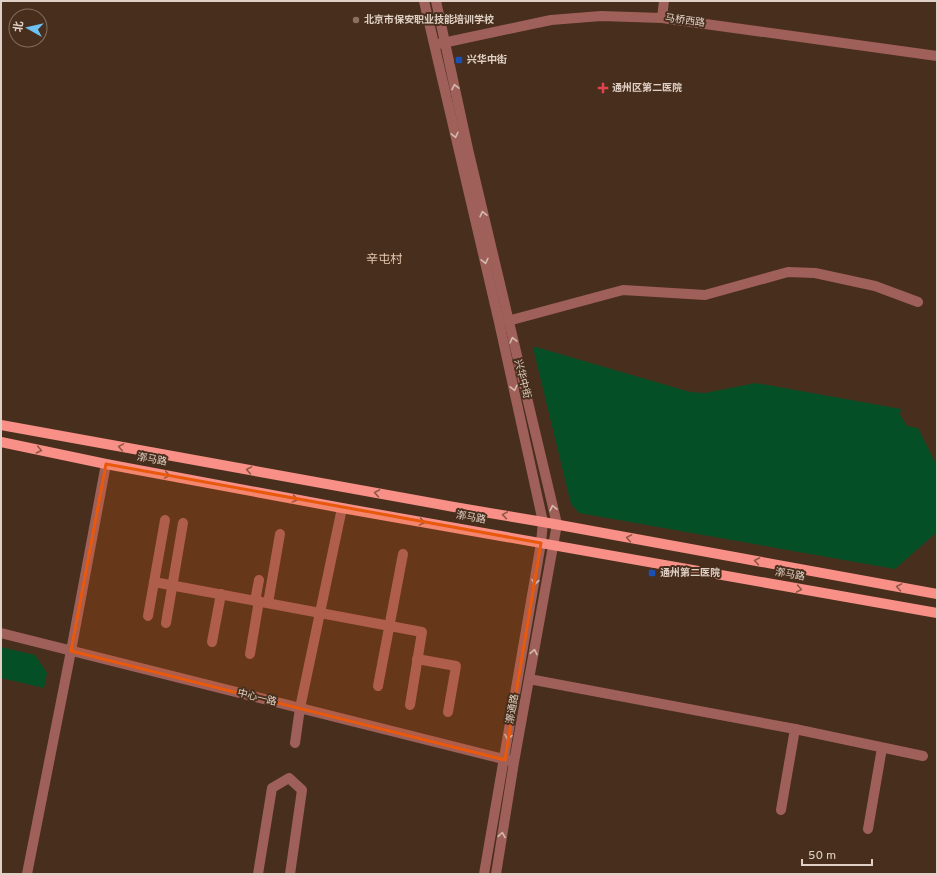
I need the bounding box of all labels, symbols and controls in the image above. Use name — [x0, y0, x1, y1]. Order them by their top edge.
north arrow — [8, 8, 48, 48]
street label: 马桥西路 — [664, 12, 706, 30]
place label: 北京市保安职业技能培训学校 — [364, 13, 494, 27]
marker: 北京市保安职业技能培训学校 — [351, 15, 361, 25]
text: 北 — [11, 20, 27, 33]
place label: 兴华中街 — [467, 53, 507, 67]
marker: 兴华中街 — [454, 55, 464, 65]
place label: 通州区第二医院 — [612, 81, 682, 95]
marker: 通州区第二医院 — [597, 82, 609, 94]
one-way arrow — [451, 84, 459, 90]
one-way arrow — [450, 131, 459, 138]
one-way arrow — [480, 211, 488, 217]
district label: 辛屯村 — [366, 252, 403, 268]
one-way arrow — [480, 258, 488, 264]
one-way arrow — [509, 337, 518, 344]
street label: 兴华中街 — [511, 358, 533, 400]
one-way arrow — [509, 385, 517, 391]
one-way arrow — [118, 443, 124, 451]
one-way arrow — [36, 446, 42, 454]
street label: 漷马路 — [136, 451, 168, 469]
one-way arrow — [246, 466, 252, 475]
one-way arrow — [164, 471, 170, 479]
one-way arrow — [374, 490, 380, 498]
one-way arrow — [291, 494, 298, 503]
one-way arrow — [550, 504, 558, 511]
street label: 漷马路 — [455, 509, 487, 527]
one-way arrow — [502, 512, 508, 520]
one-way arrow — [419, 517, 426, 526]
one-way arrow — [626, 534, 632, 542]
one-way arrow — [754, 557, 760, 566]
place label: 通州第二医院 — [660, 566, 720, 580]
street label: 漷马路 — [774, 566, 806, 584]
marker: 通州第二医院 — [647, 568, 657, 578]
one-way arrow — [531, 578, 540, 585]
one-way arrow — [796, 584, 802, 593]
one-way arrow — [896, 584, 902, 592]
one-way arrow — [529, 649, 538, 655]
street label: 中心一路 — [236, 687, 278, 709]
street label: 漷通路 — [504, 693, 522, 725]
one-way arrow — [505, 734, 513, 740]
one-way arrow — [497, 832, 506, 839]
scale bar — [802, 841, 872, 867]
text: 50 m — [808, 848, 836, 864]

